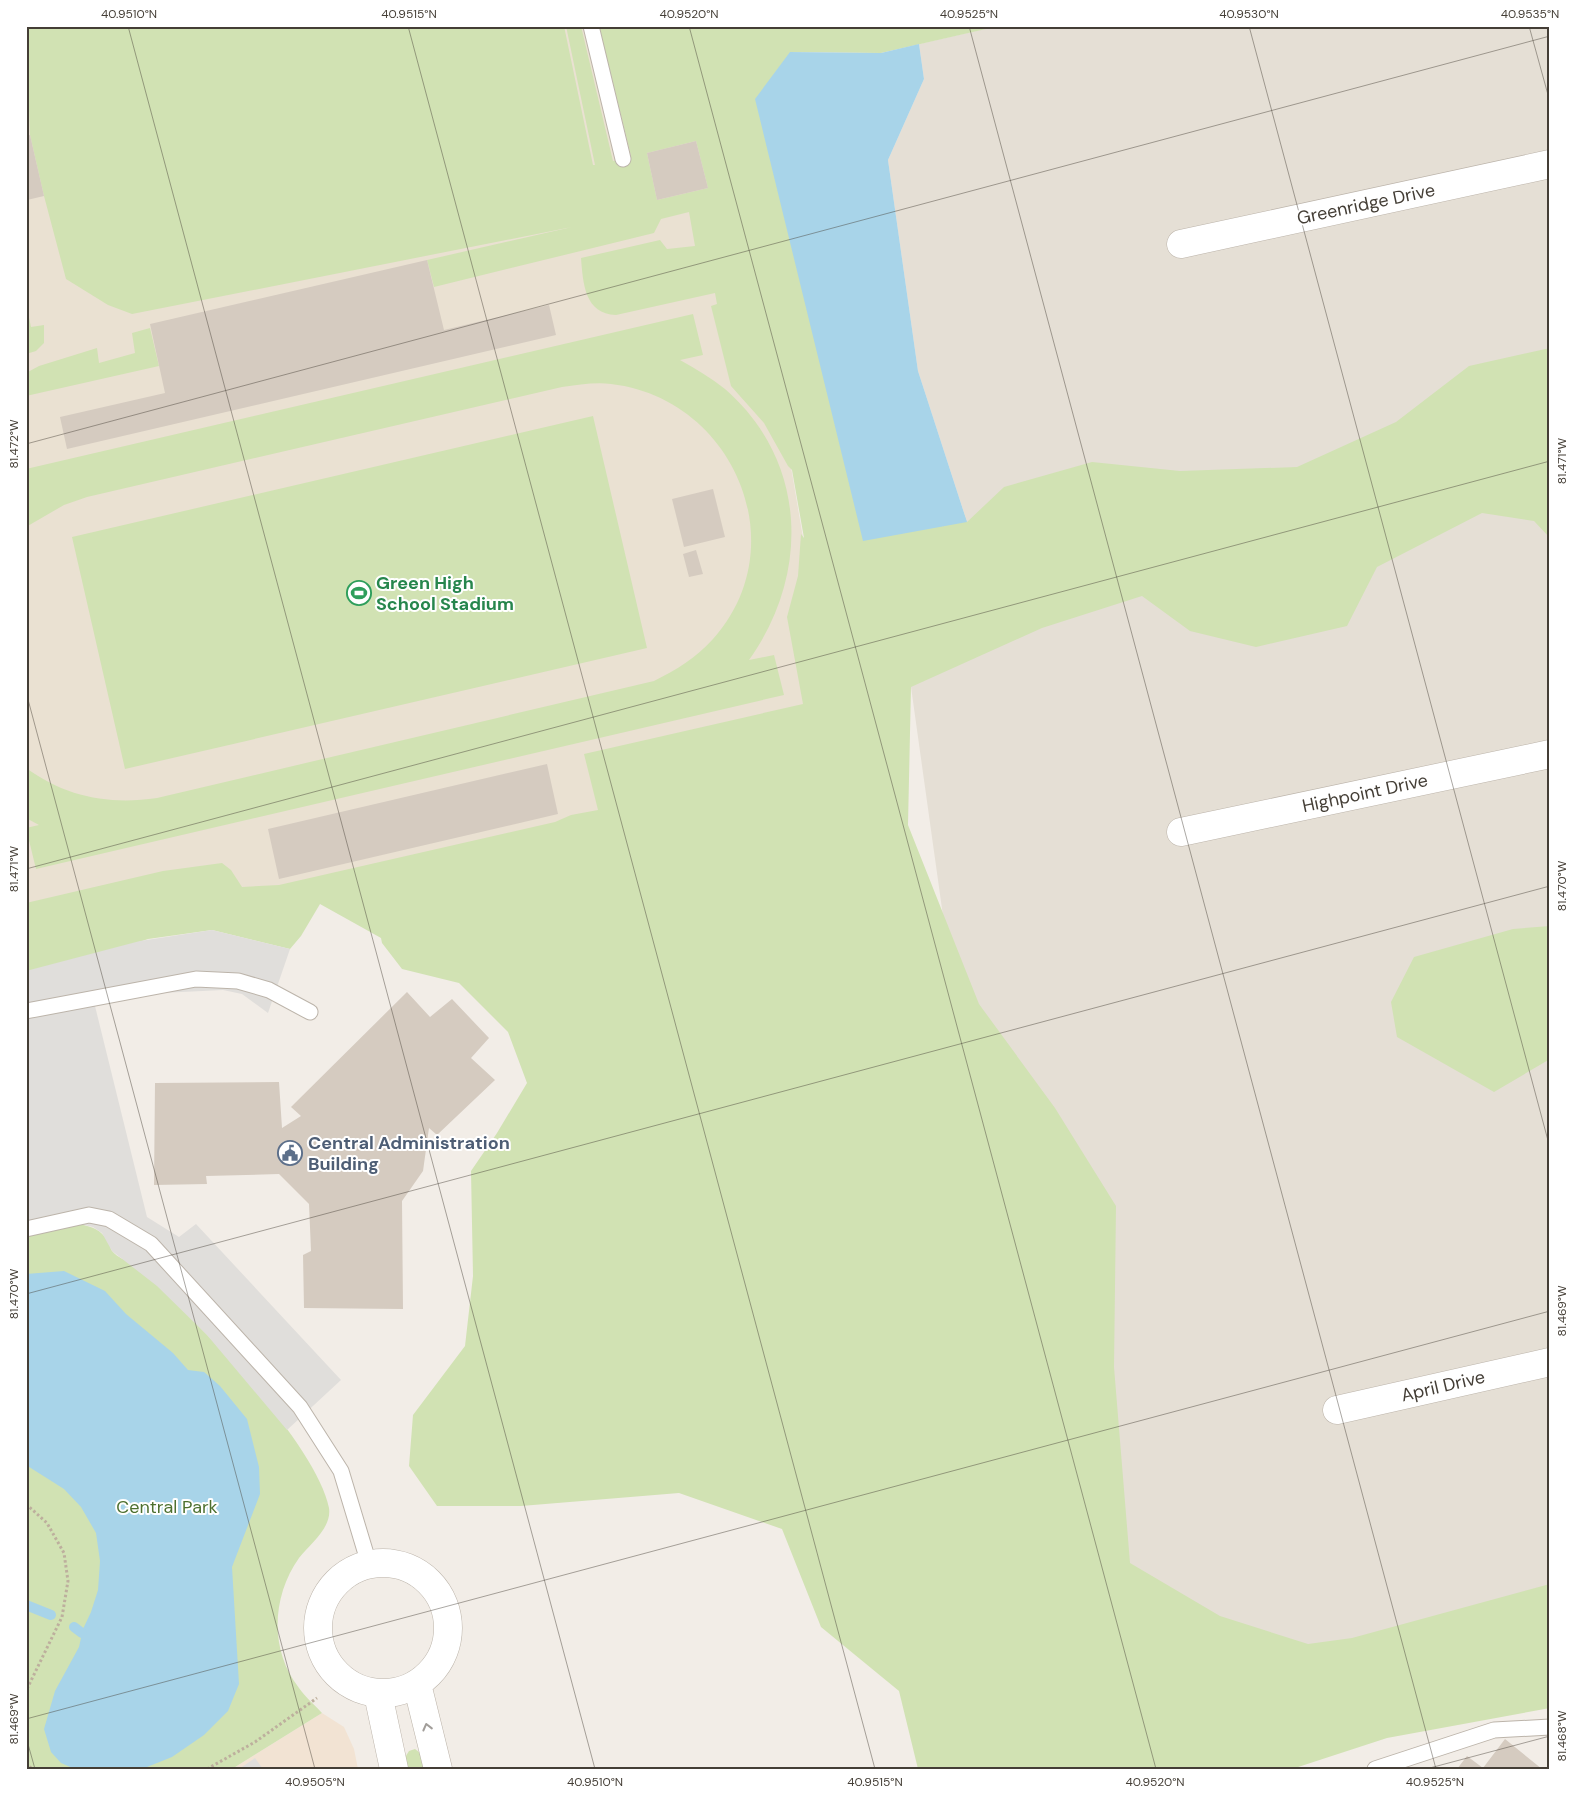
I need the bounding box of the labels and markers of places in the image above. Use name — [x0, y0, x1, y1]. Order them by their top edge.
place label: Green High School Stadium — [376, 571, 514, 616]
sports icon: Green High School Stadium — [346, 580, 372, 606]
place label: Central Administration Building — [308, 1131, 510, 1176]
public building icon: Central Administration Building — [277, 1140, 303, 1166]

